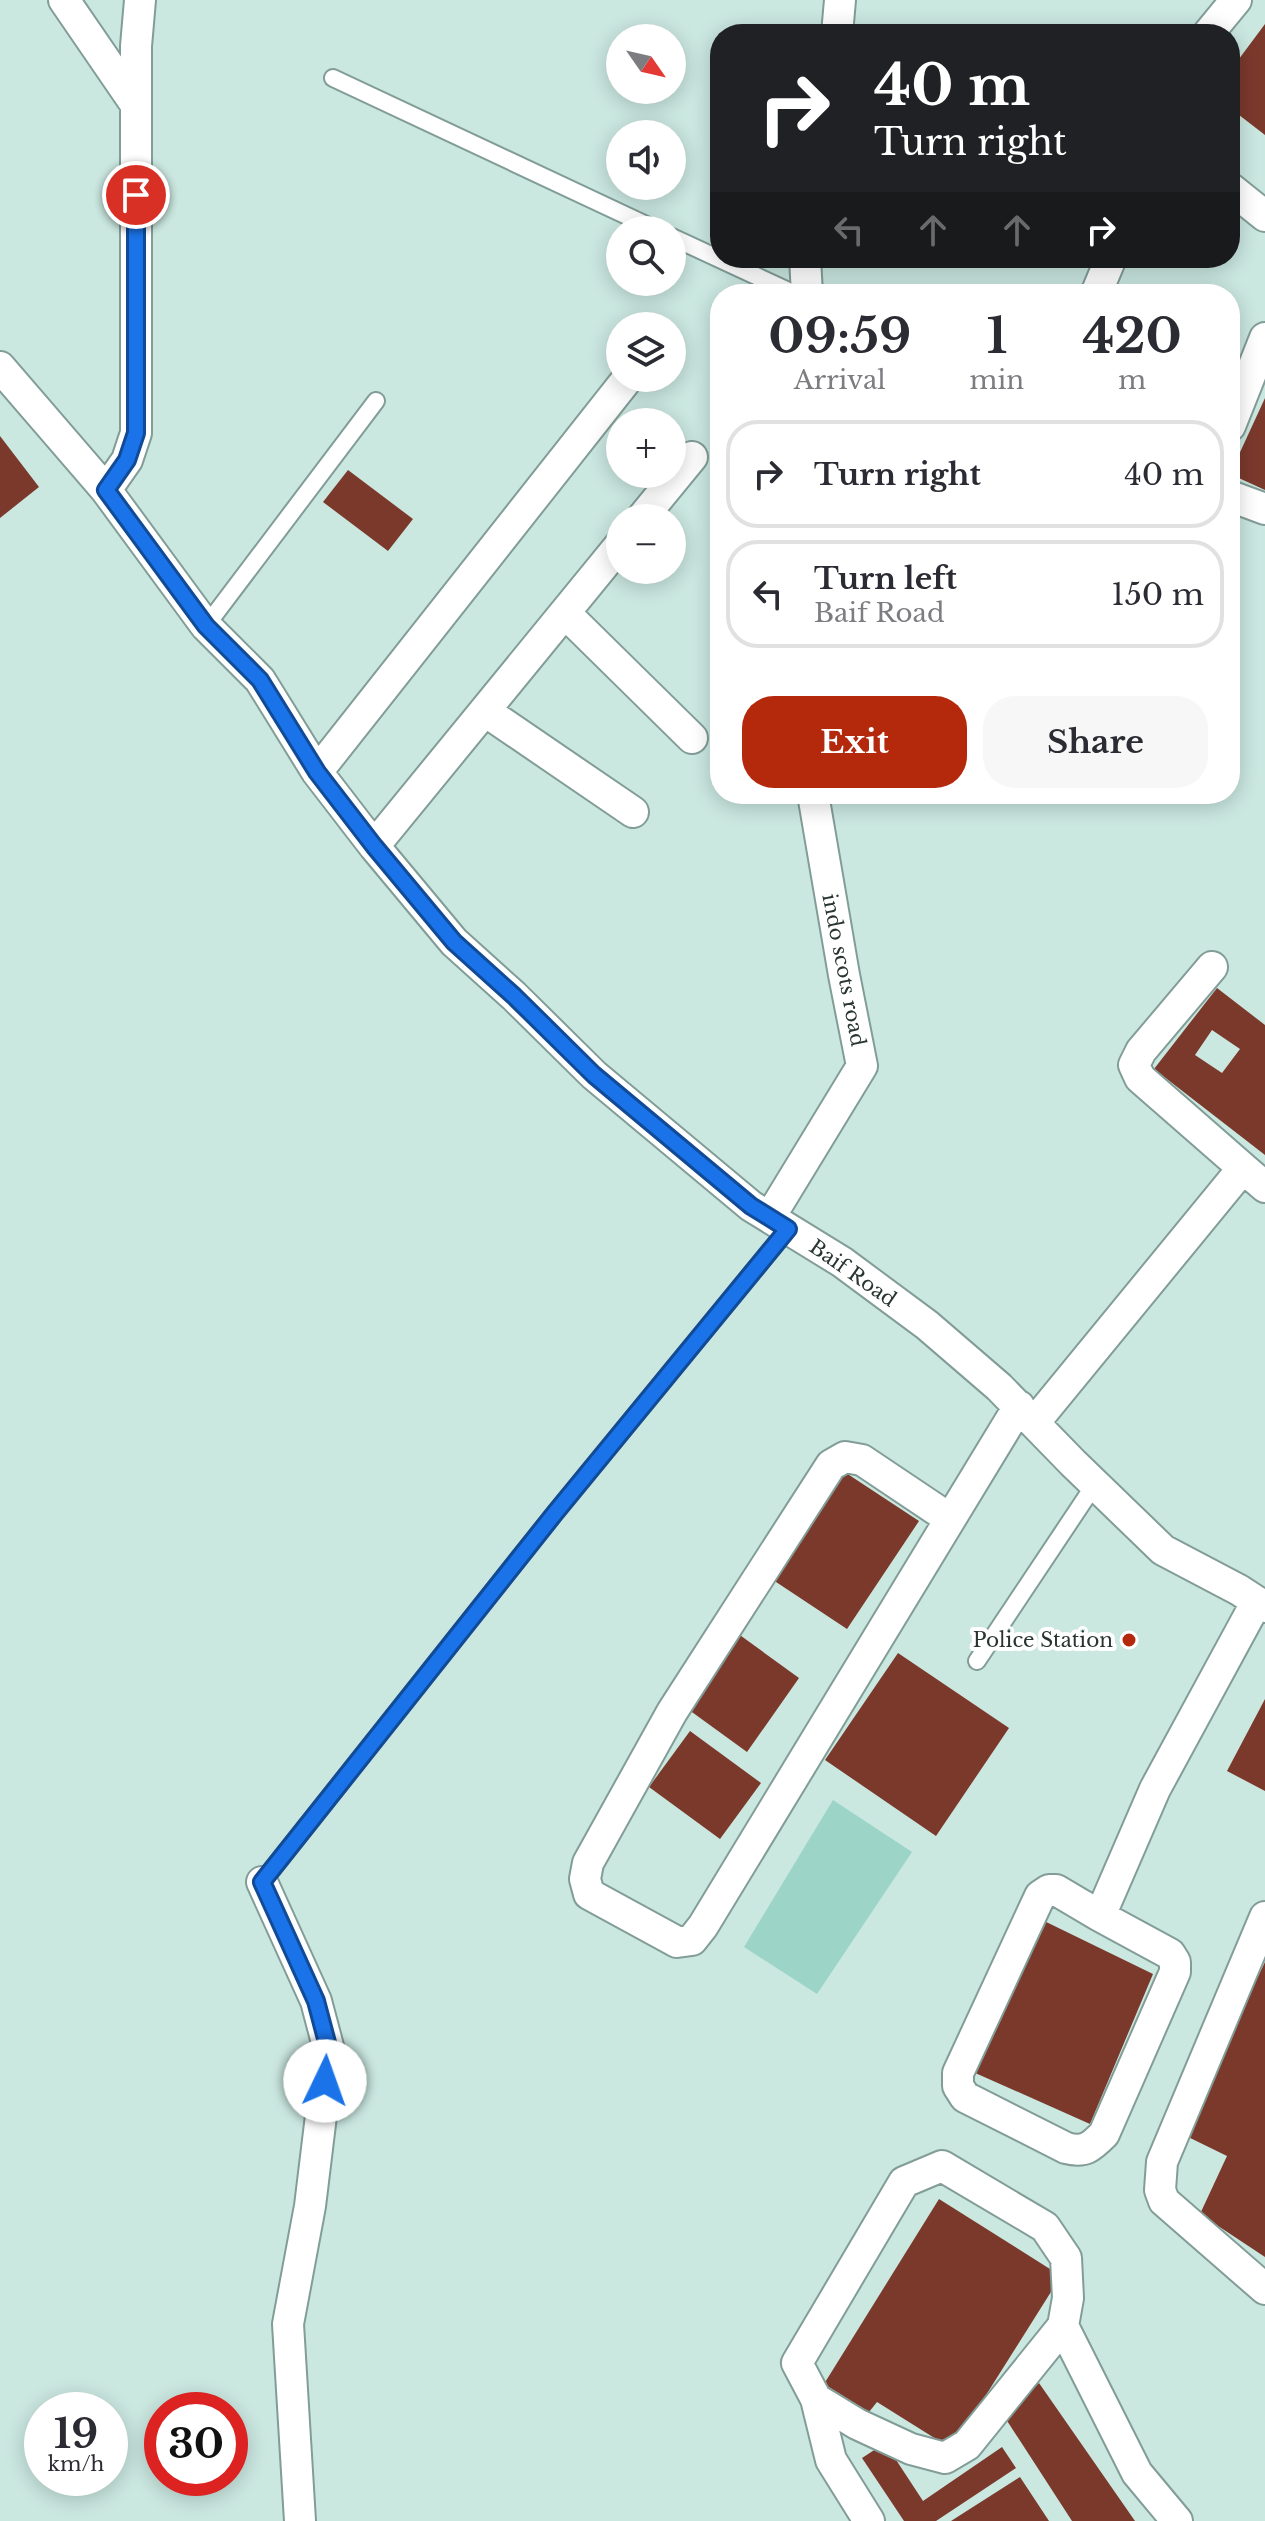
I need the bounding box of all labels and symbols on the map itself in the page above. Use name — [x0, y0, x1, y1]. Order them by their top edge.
north arrow — [606, 24, 686, 104]
pin — [102, 161, 170, 229]
street label: indo scots road — [817, 892, 871, 1048]
street label: Baif Road — [805, 1234, 901, 1312]
place label: Police Station — [973, 1628, 1113, 1652]
marker: Police Station — [1120, 1631, 1138, 1649]
position arrow — [283, 2039, 367, 2123]
speed limit sign: 30 — [144, 2392, 248, 2496]

